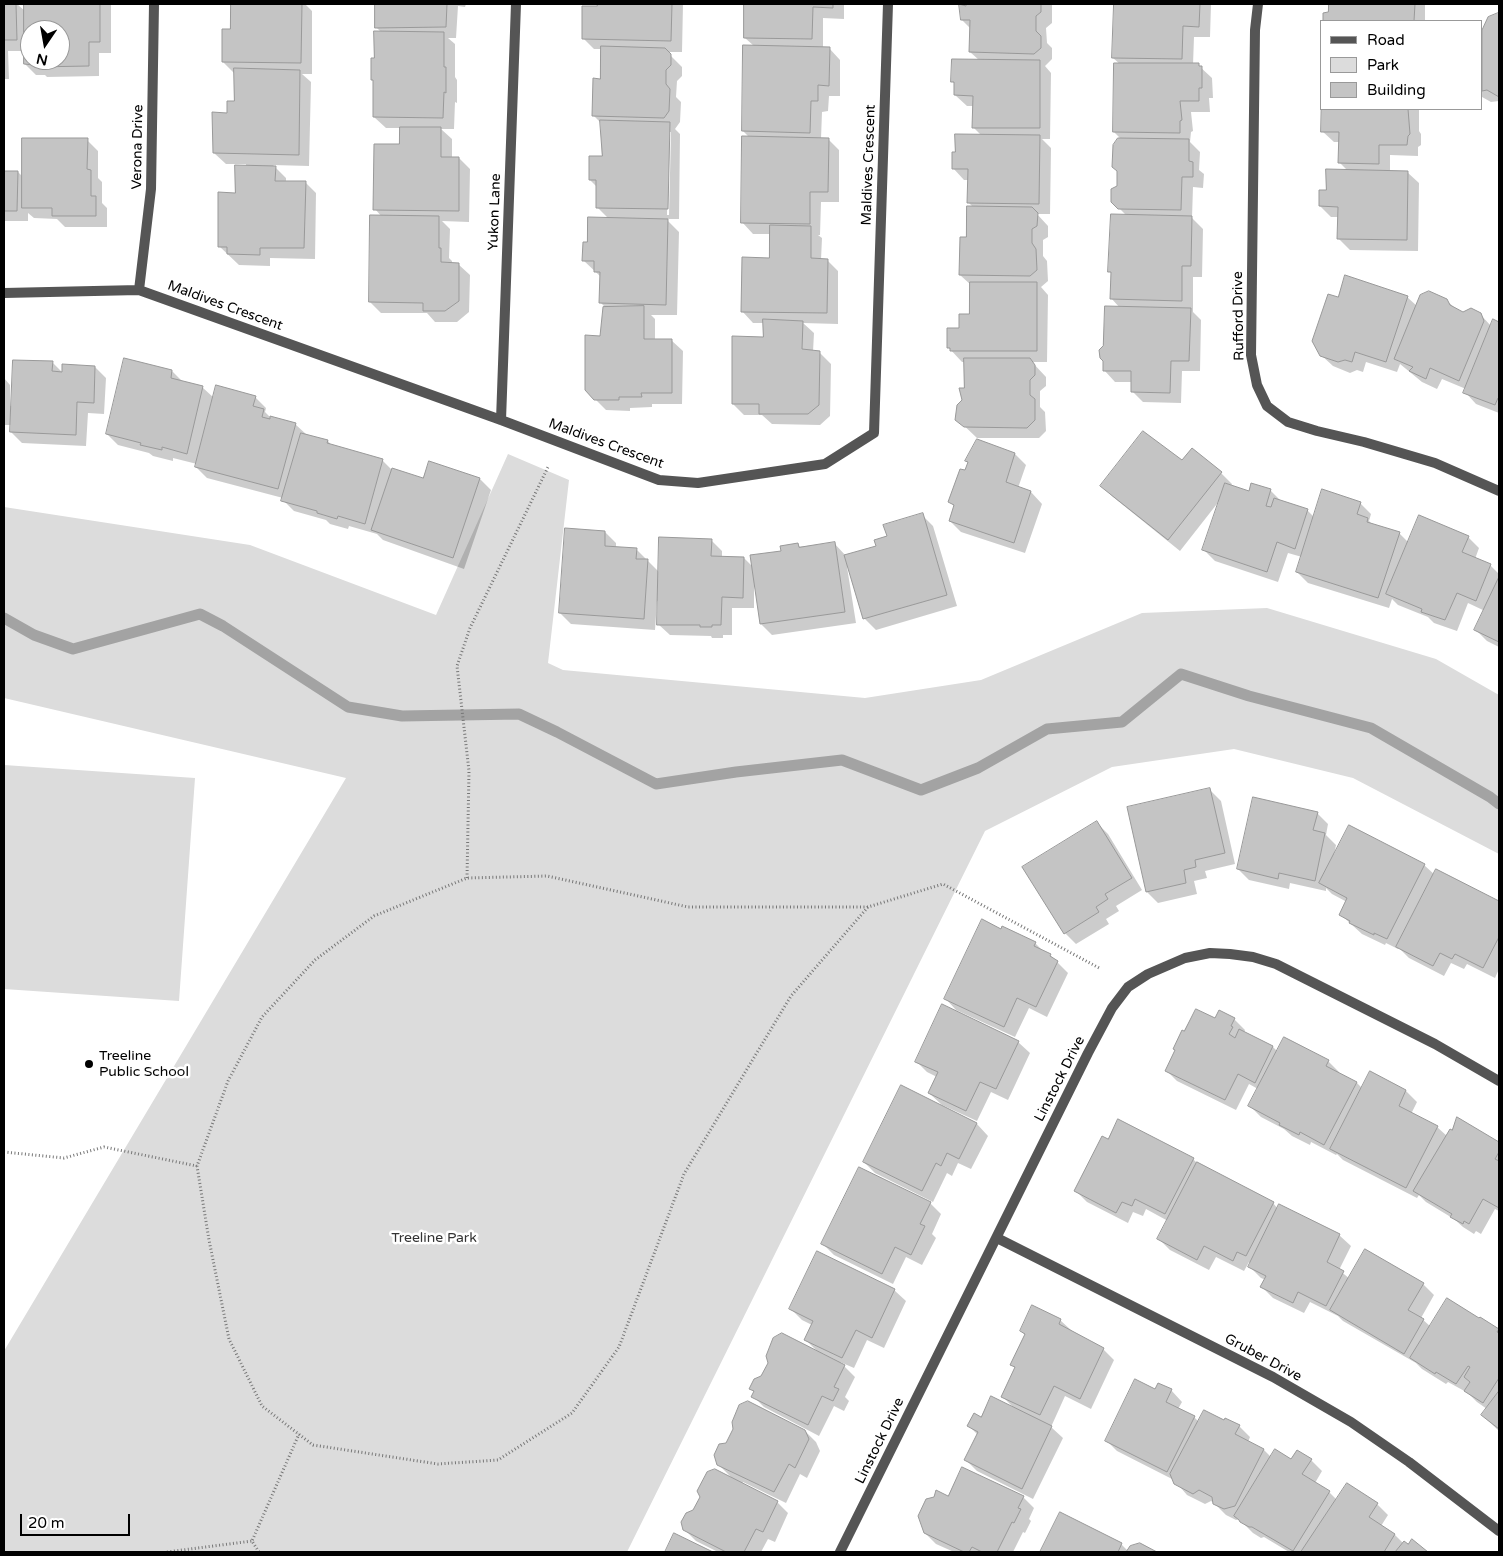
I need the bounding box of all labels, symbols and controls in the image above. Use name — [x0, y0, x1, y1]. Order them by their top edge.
north arrow — [20, 20, 70, 70]
legend — [1320, 20, 1483, 110]
text: Road — [1367, 31, 1405, 49]
text: N — [35, 50, 49, 69]
text: Park — [1367, 56, 1399, 74]
text: Building — [1367, 81, 1426, 99]
street label: Verona Drive — [129, 104, 147, 190]
street label: Maldives Crescent — [858, 104, 880, 226]
street label: Yukon Lane — [485, 173, 505, 251]
street label: Rufford Drive — [1230, 271, 1248, 361]
street label: Maldives Crescent — [165, 277, 285, 335]
street label: Maldives Crescent — [546, 415, 666, 473]
street label: Linstock Drive — [1031, 1033, 1089, 1125]
place label: Treeline Public School — [99, 1048, 189, 1080]
marker: Treeline Public School — [83, 1058, 95, 1070]
park label: Treeline Park — [391, 1230, 477, 1246]
street label: Gruber Drive — [1222, 1331, 1304, 1385]
street label: Linstock Drive — [852, 1395, 908, 1487]
scale bar — [22, 1504, 132, 1536]
text: 20 m — [28, 1514, 65, 1532]

